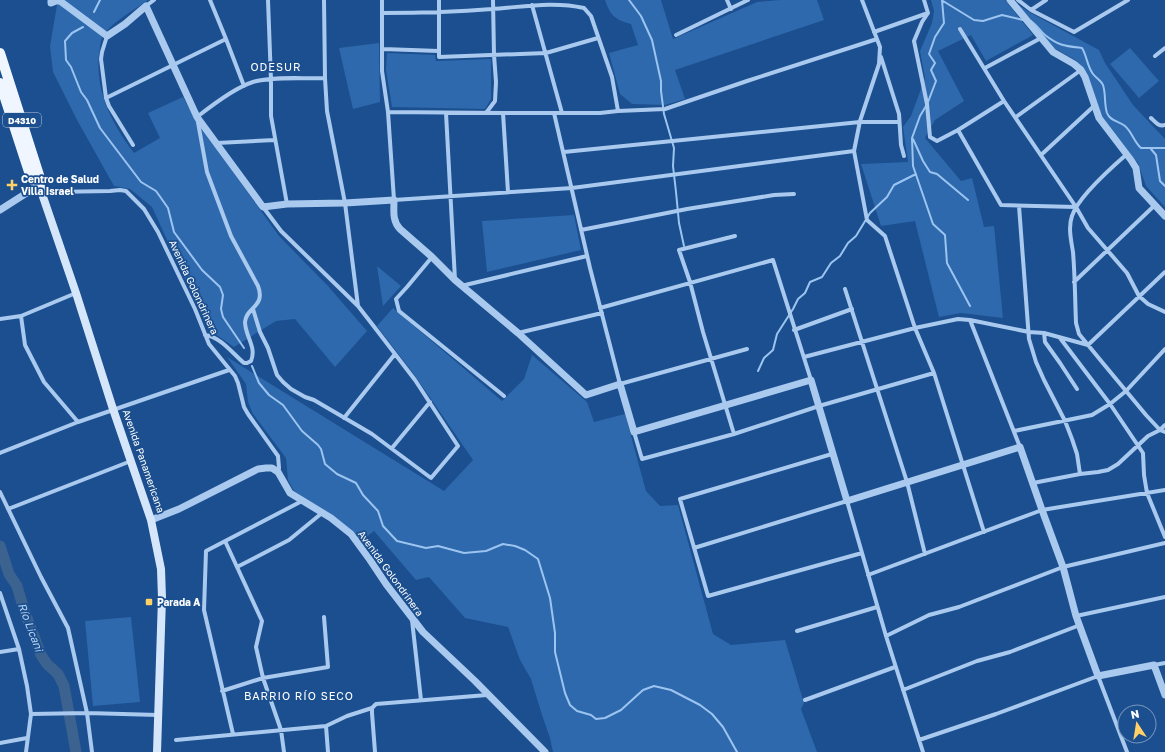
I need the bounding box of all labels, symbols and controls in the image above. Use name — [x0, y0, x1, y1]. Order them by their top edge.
district label: ODESUR — [250, 60, 302, 73]
road number: D4310 — [3, 113, 41, 127]
place label: Centro de Salud Villa Israel — [21, 173, 99, 197]
marker: Centro de Salud Villa Israel — [6, 179, 18, 191]
street label: Avenida Golondrinera — [167, 238, 221, 336]
street label: Avenida Panamericana — [121, 408, 167, 514]
street label: Avenida Golondrinera — [356, 528, 426, 618]
place label: Parada A — [157, 596, 200, 608]
marker: Parada A — [144, 597, 154, 607]
water label: Río Licani — [16, 601, 47, 655]
district label: BARRIO RÍO SECO — [244, 689, 354, 702]
north arrow — [1117, 704, 1157, 744]
text: N — [1129, 707, 1140, 721]

